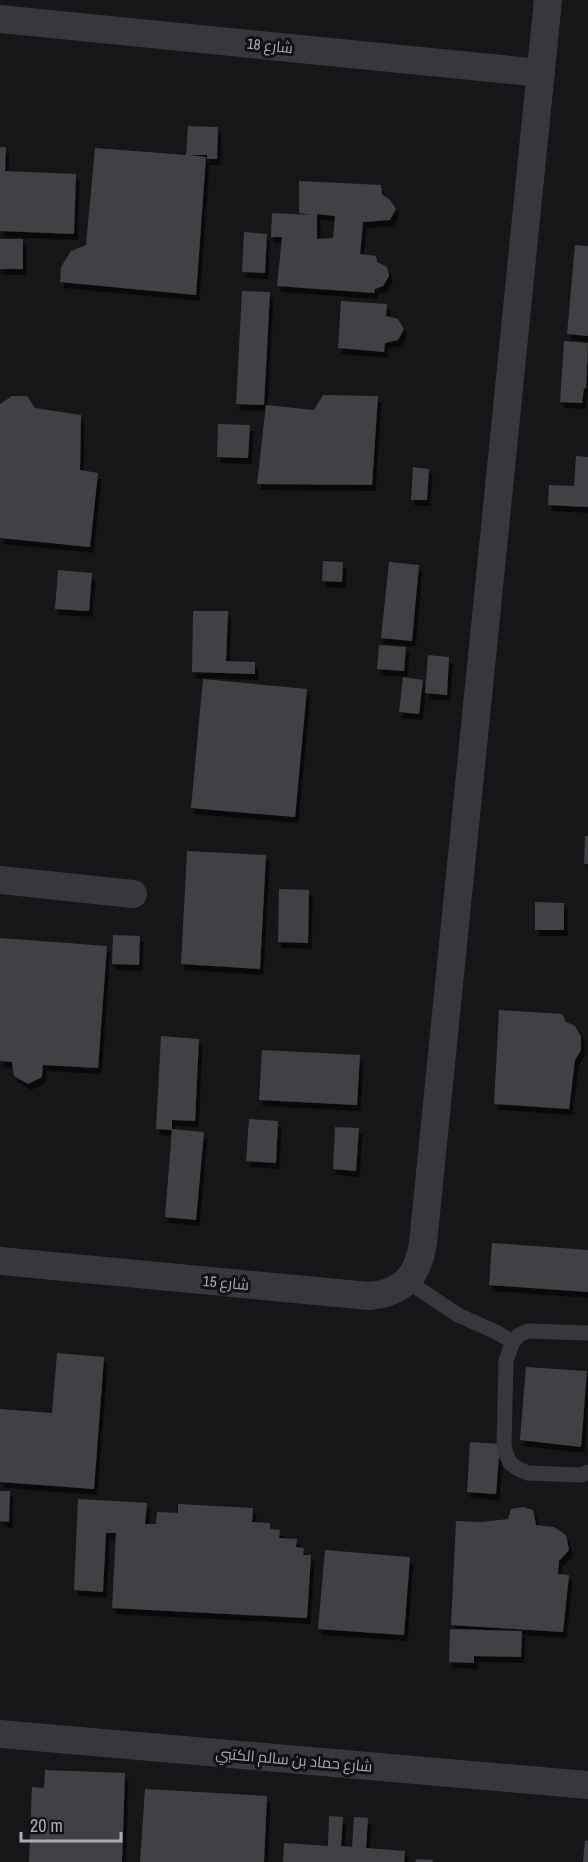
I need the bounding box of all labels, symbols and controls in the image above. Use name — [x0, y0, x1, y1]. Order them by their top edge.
street label: شارع 18 — [246, 33, 294, 59]
street label: شارع 15 — [202, 1270, 250, 1296]
street label: شارع حماد بن سالم الكتبي — [215, 1742, 373, 1779]
scale bar — [21, 1805, 122, 1843]
text: 20 m — [30, 1813, 63, 1838]

